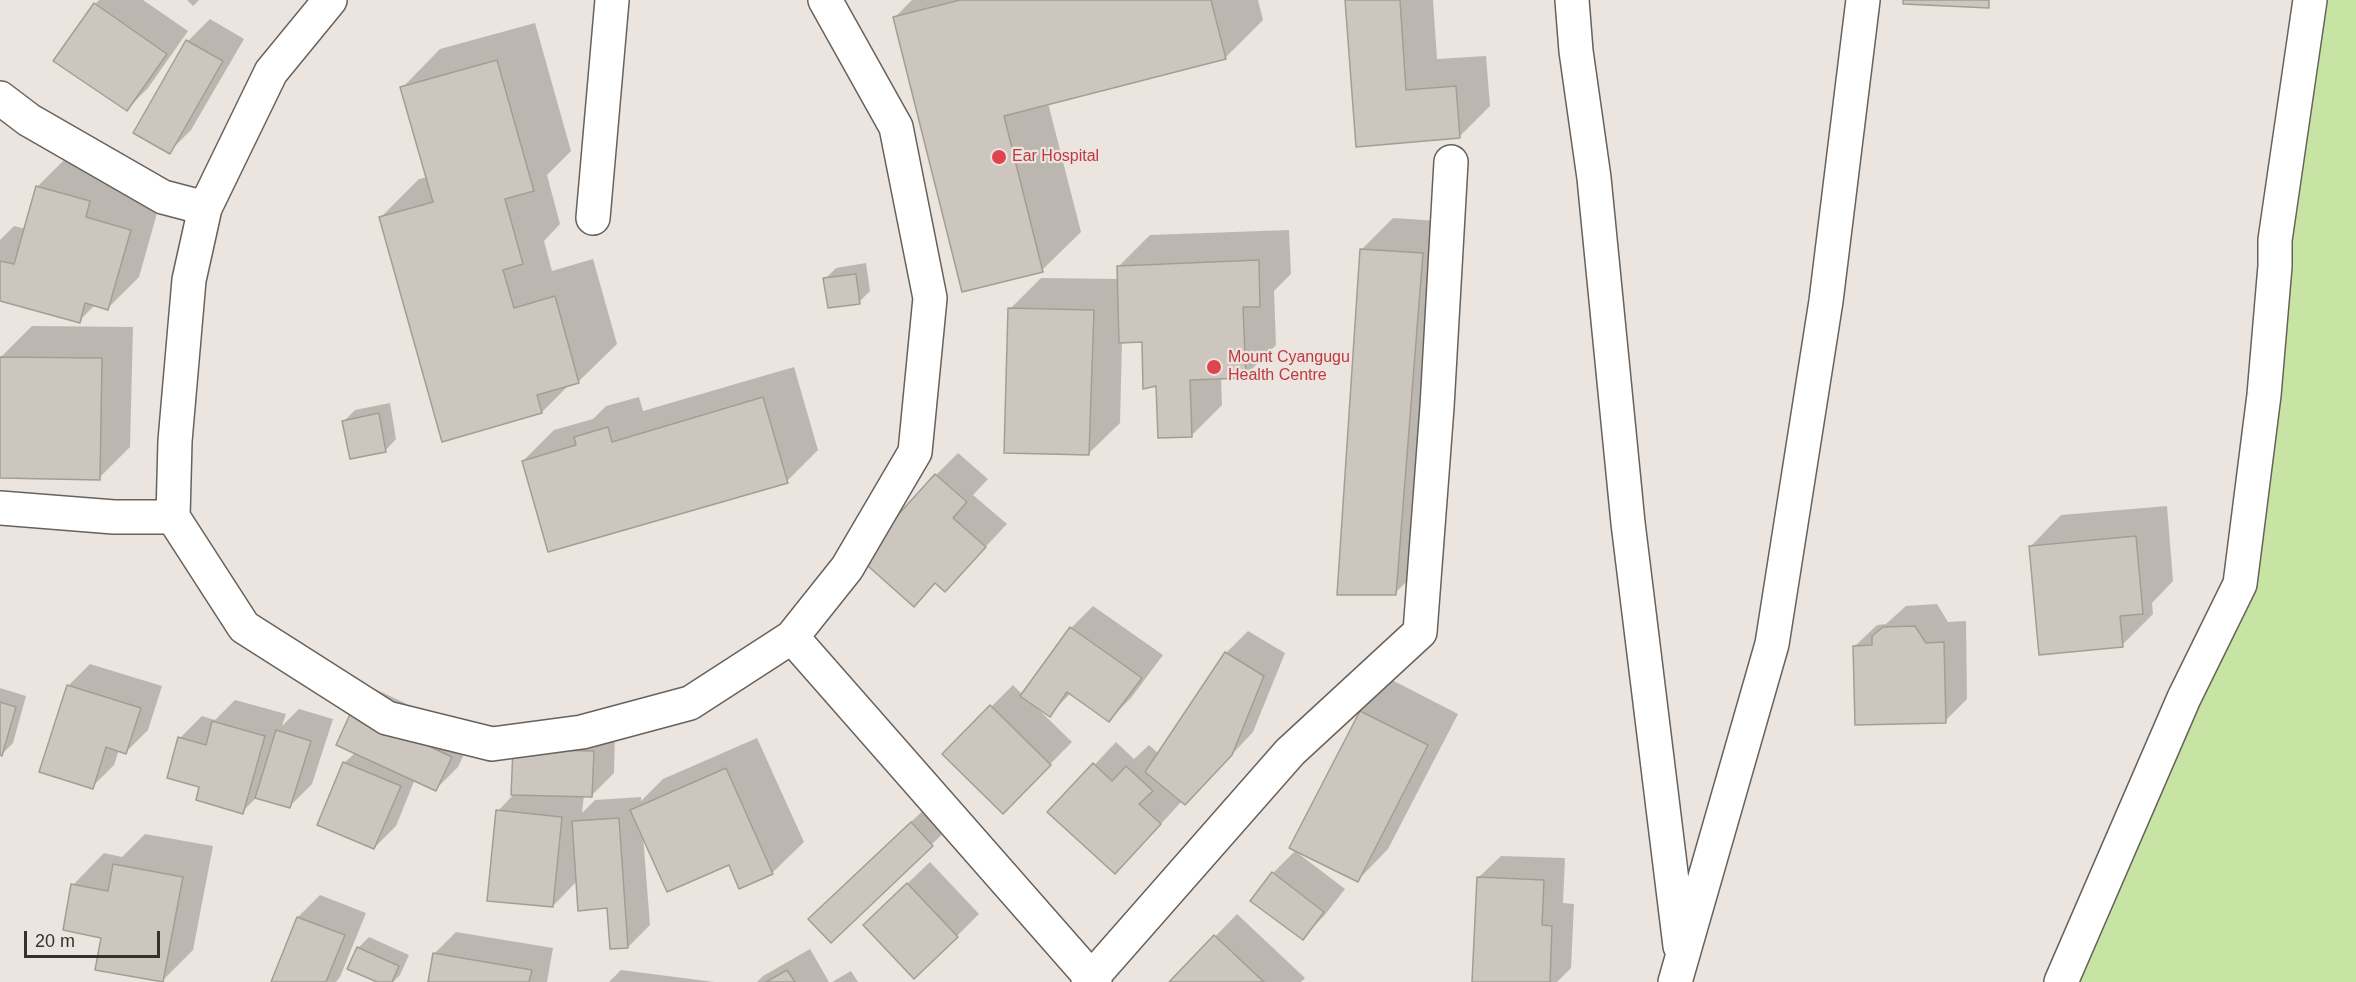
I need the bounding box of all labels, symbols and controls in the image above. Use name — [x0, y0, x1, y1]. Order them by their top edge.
place label: Ear Hospital — [1012, 147, 1099, 167]
marker: Ear Hospital — [990, 148, 1008, 166]
place label: Mount Cyangugu Health Centre — [1228, 348, 1350, 386]
marker: Mount Cyangugu Health Centre — [1205, 358, 1223, 376]
scale bar — [27, 919, 164, 957]
text: 20 m — [35, 931, 75, 951]

